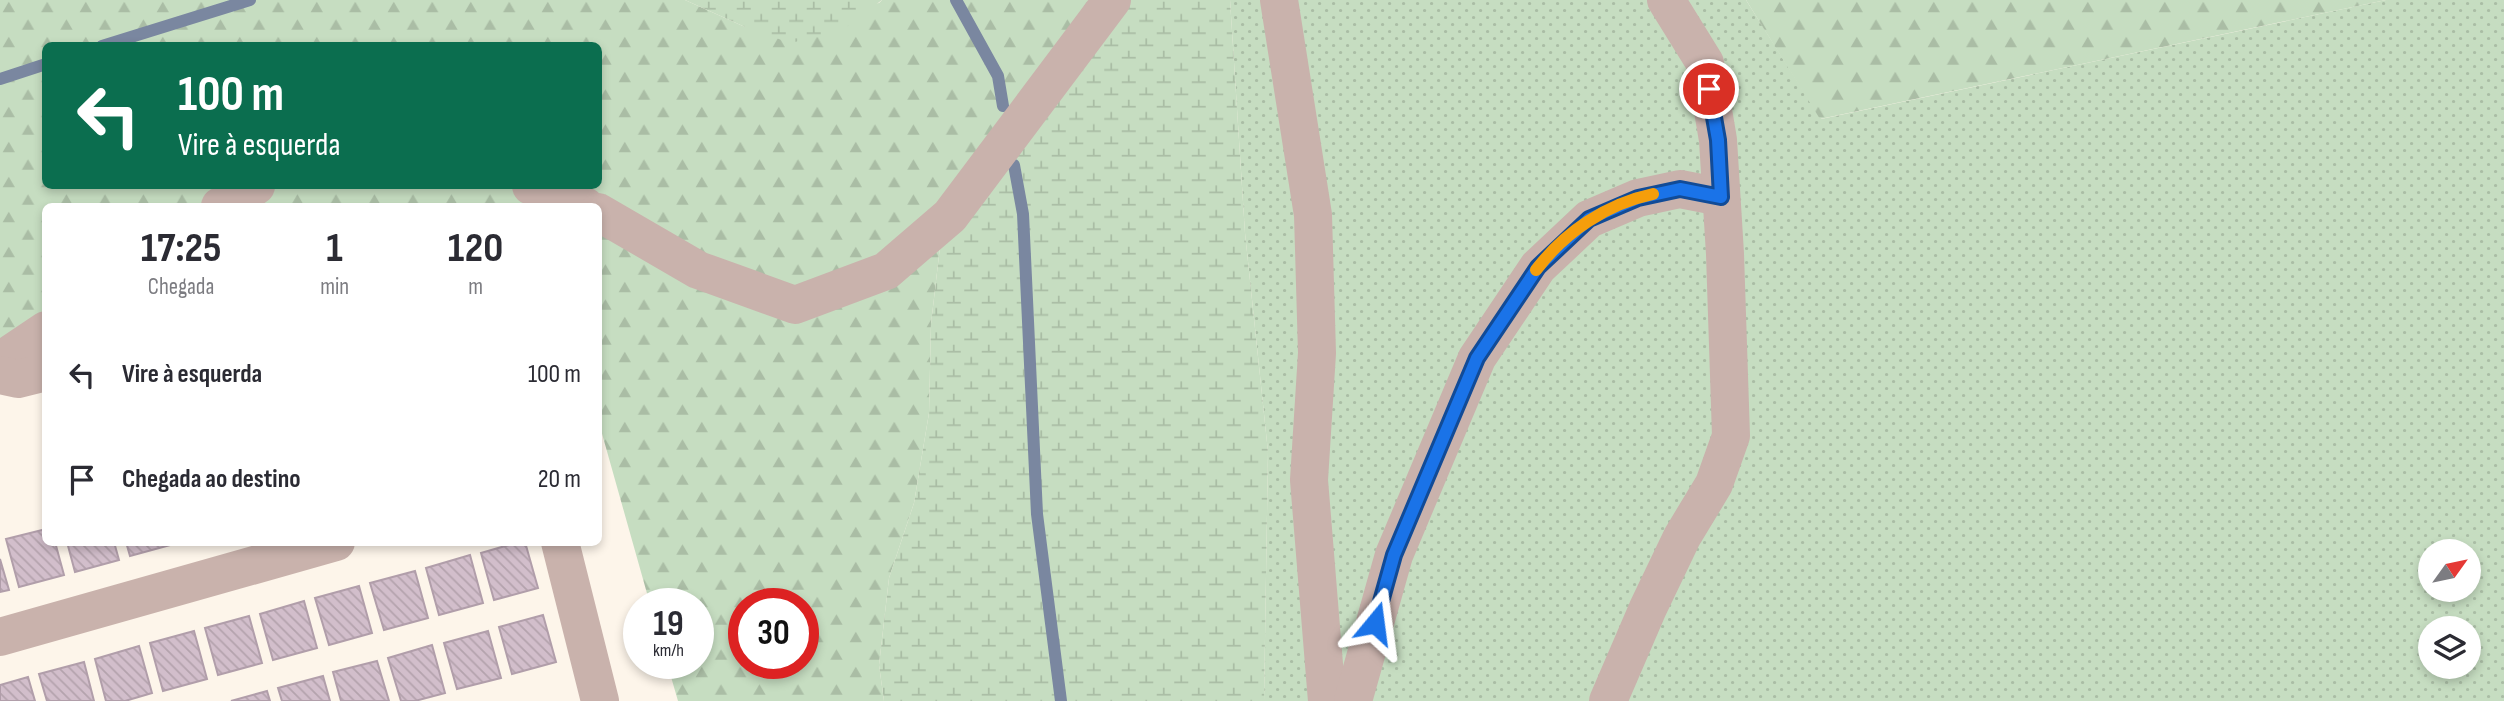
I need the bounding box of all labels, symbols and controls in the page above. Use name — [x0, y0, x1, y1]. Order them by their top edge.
pin — [1679, 59, 1739, 119]
text: 100 m — [178, 66, 284, 125]
icon: left — [63, 70, 154, 161]
icon: arrive — [1690, 70, 1728, 108]
text: Vire à esquerda — [178, 126, 341, 165]
text: 17:25 — [141, 223, 221, 274]
text: 1 — [326, 223, 343, 274]
text: 120 — [448, 223, 503, 274]
text: Chegada — [148, 273, 214, 301]
text: min — [320, 273, 349, 301]
text: m — [468, 273, 483, 301]
icon: left — [63, 356, 101, 394]
text: Vire à esquerda — [122, 359, 262, 390]
text: 100 m — [528, 359, 581, 390]
icon: arrive — [63, 461, 101, 499]
text: Chegada ao destino — [122, 464, 301, 495]
text: 20 m — [538, 464, 581, 495]
north arrow — [2418, 539, 2482, 602]
map controls — [2418, 539, 2481, 679]
position arrow — [1338, 586, 1412, 660]
speed limit sign: 30 — [728, 588, 819, 679]
text: 19 — [653, 603, 684, 646]
button: layers — [2418, 616, 2481, 679]
text: km/h — [653, 640, 684, 661]

